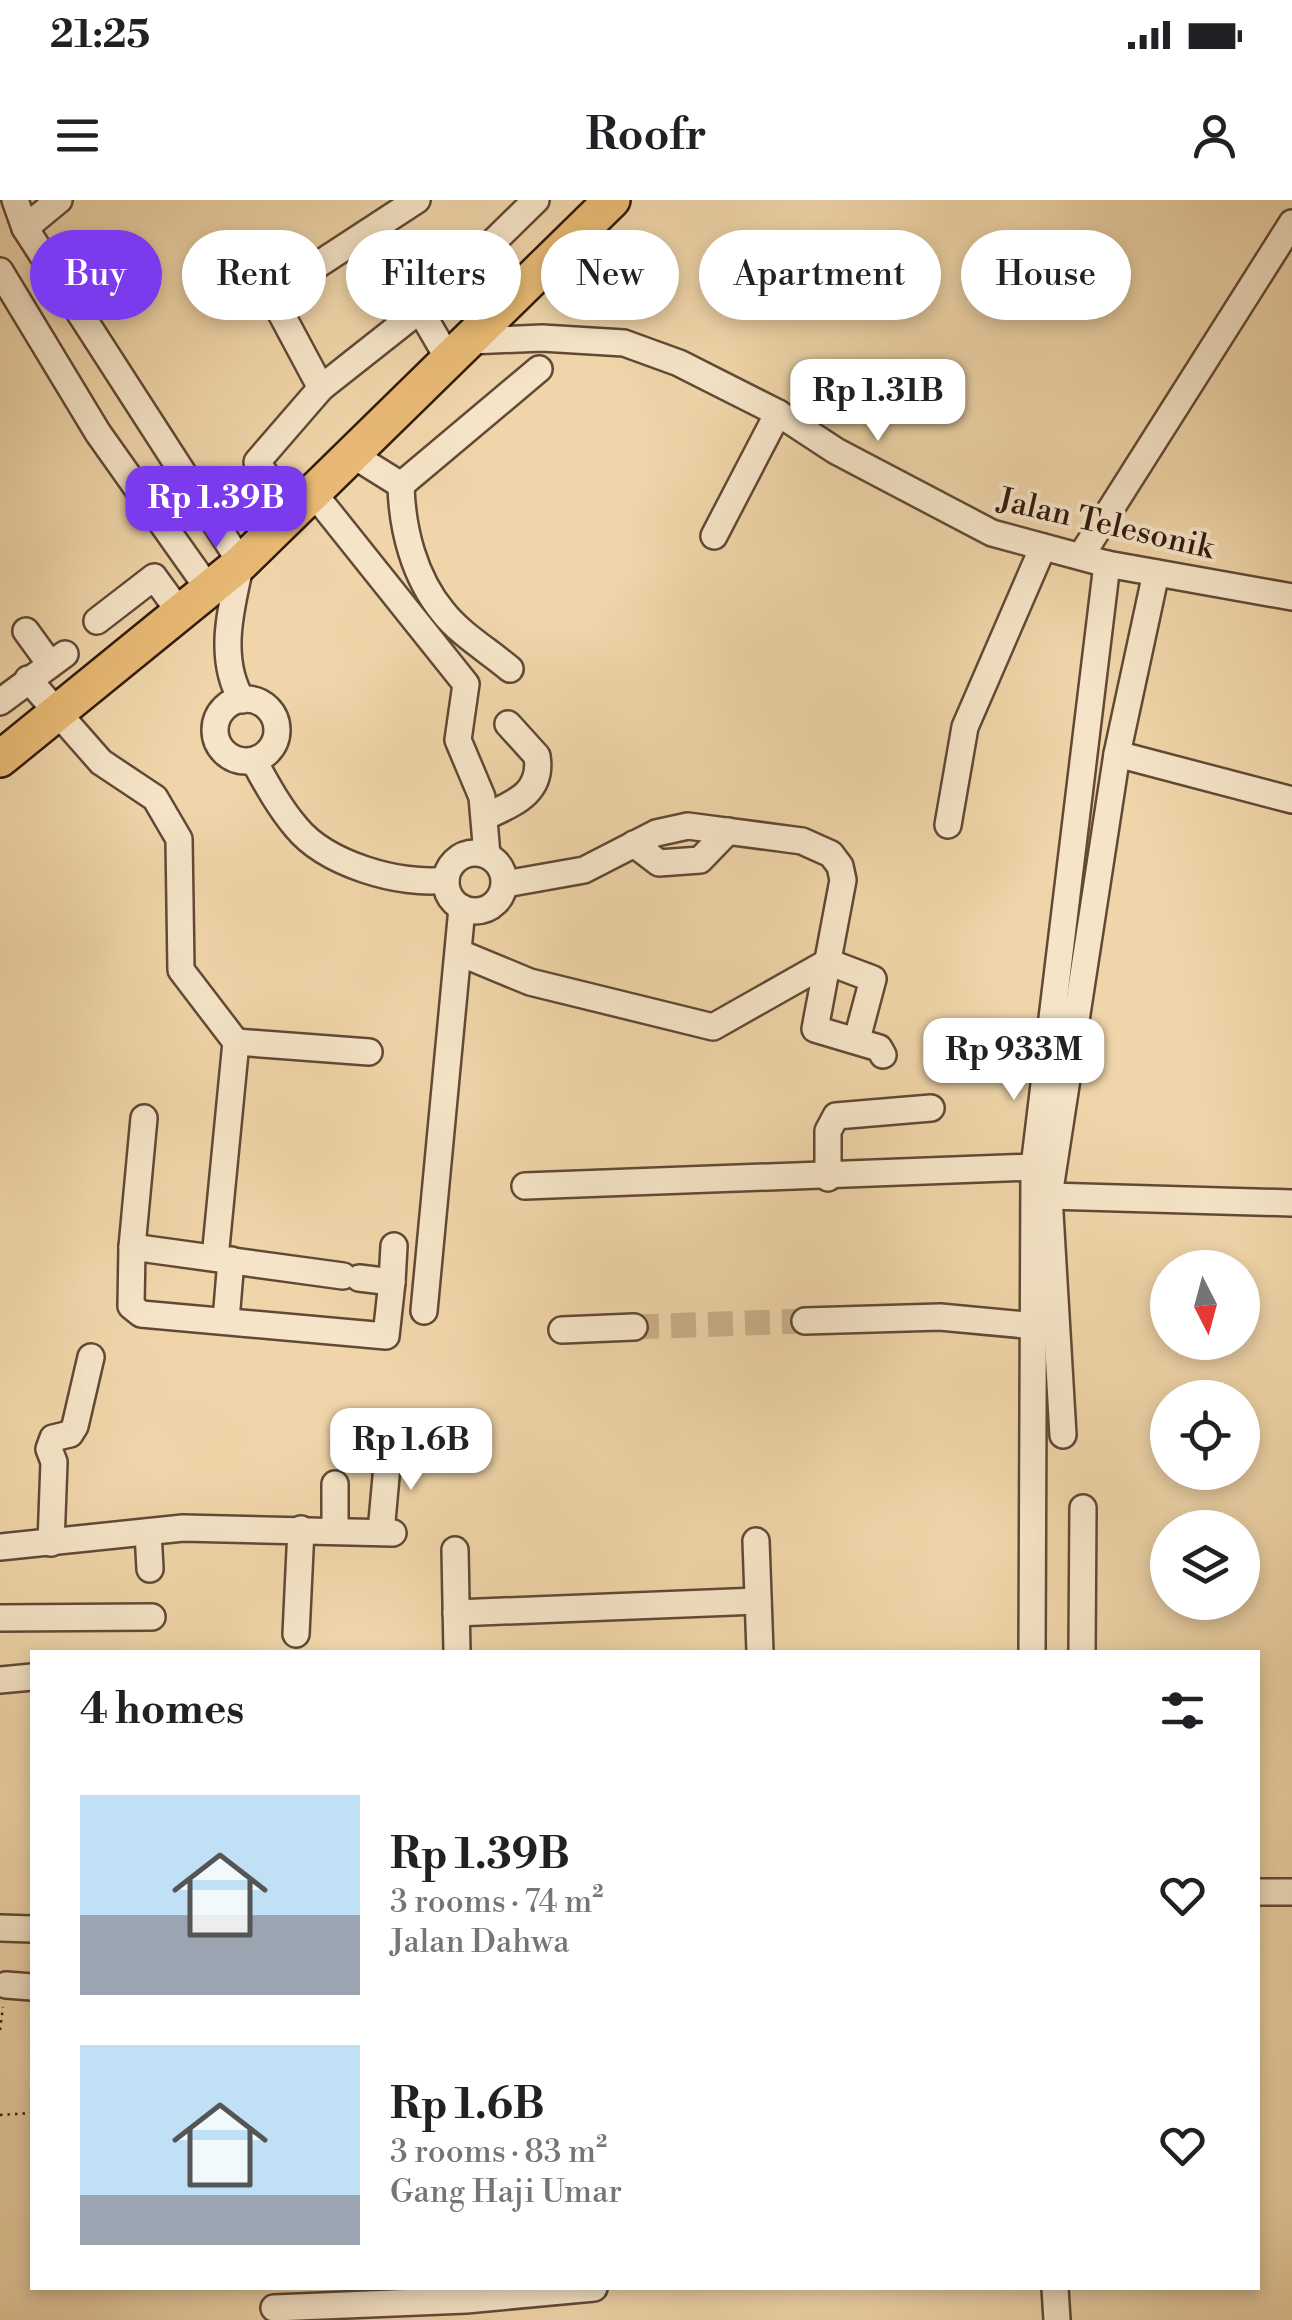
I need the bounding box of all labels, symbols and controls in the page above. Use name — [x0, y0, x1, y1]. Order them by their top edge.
text: 21:25 — [50, 12, 150, 59]
text: Roofr — [585, 107, 707, 164]
icon: menu — [50, 108, 105, 163]
icon: person — [1187, 108, 1242, 163]
chip: Buy — [30, 230, 162, 320]
chip: Rent — [182, 230, 326, 320]
chip: Filters — [346, 230, 521, 320]
chip: New — [541, 230, 679, 320]
chip: Apartment — [699, 230, 941, 320]
chip: House — [961, 230, 1131, 320]
pin: Rp 1.31B — [775, 359, 981, 444]
text: Rp 1.31B — [812, 371, 944, 411]
pin: Rp 1.39B — [113, 466, 319, 551]
text: Rp 1.39B — [148, 478, 284, 518]
street label: Jalan Telesonik — [993, 479, 1220, 569]
pin: Rp 933M — [922, 1018, 1106, 1103]
text: Rp 933M — [945, 1030, 1083, 1070]
north arrow — [1150, 1250, 1260, 1360]
map controls — [1150, 1250, 1260, 1620]
button: locate — [1150, 1380, 1260, 1490]
pin: Rp 1.6B — [319, 1408, 503, 1493]
text: Rp 1.6B — [352, 1420, 470, 1460]
button: layers — [1150, 1510, 1260, 1620]
icon: filters — [1155, 1683, 1210, 1738]
text: 4 homes — [80, 1684, 244, 1737]
text: Rp 1.39B — [390, 1829, 570, 1882]
icon: home — [160, 1835, 280, 1955]
icon: heart — [1155, 1868, 1210, 1923]
text: 3 rooms · 74 m² — [390, 1882, 603, 1922]
text: Jalan Dahwa — [390, 1922, 570, 1962]
text: Rp 1.6B — [390, 2079, 544, 2132]
icon: home — [160, 2085, 280, 2205]
icon: heart — [1155, 2118, 1210, 2173]
text: 3 rooms · 83 m² — [390, 2132, 607, 2172]
text: Gang Haji Umar — [390, 2172, 622, 2212]

